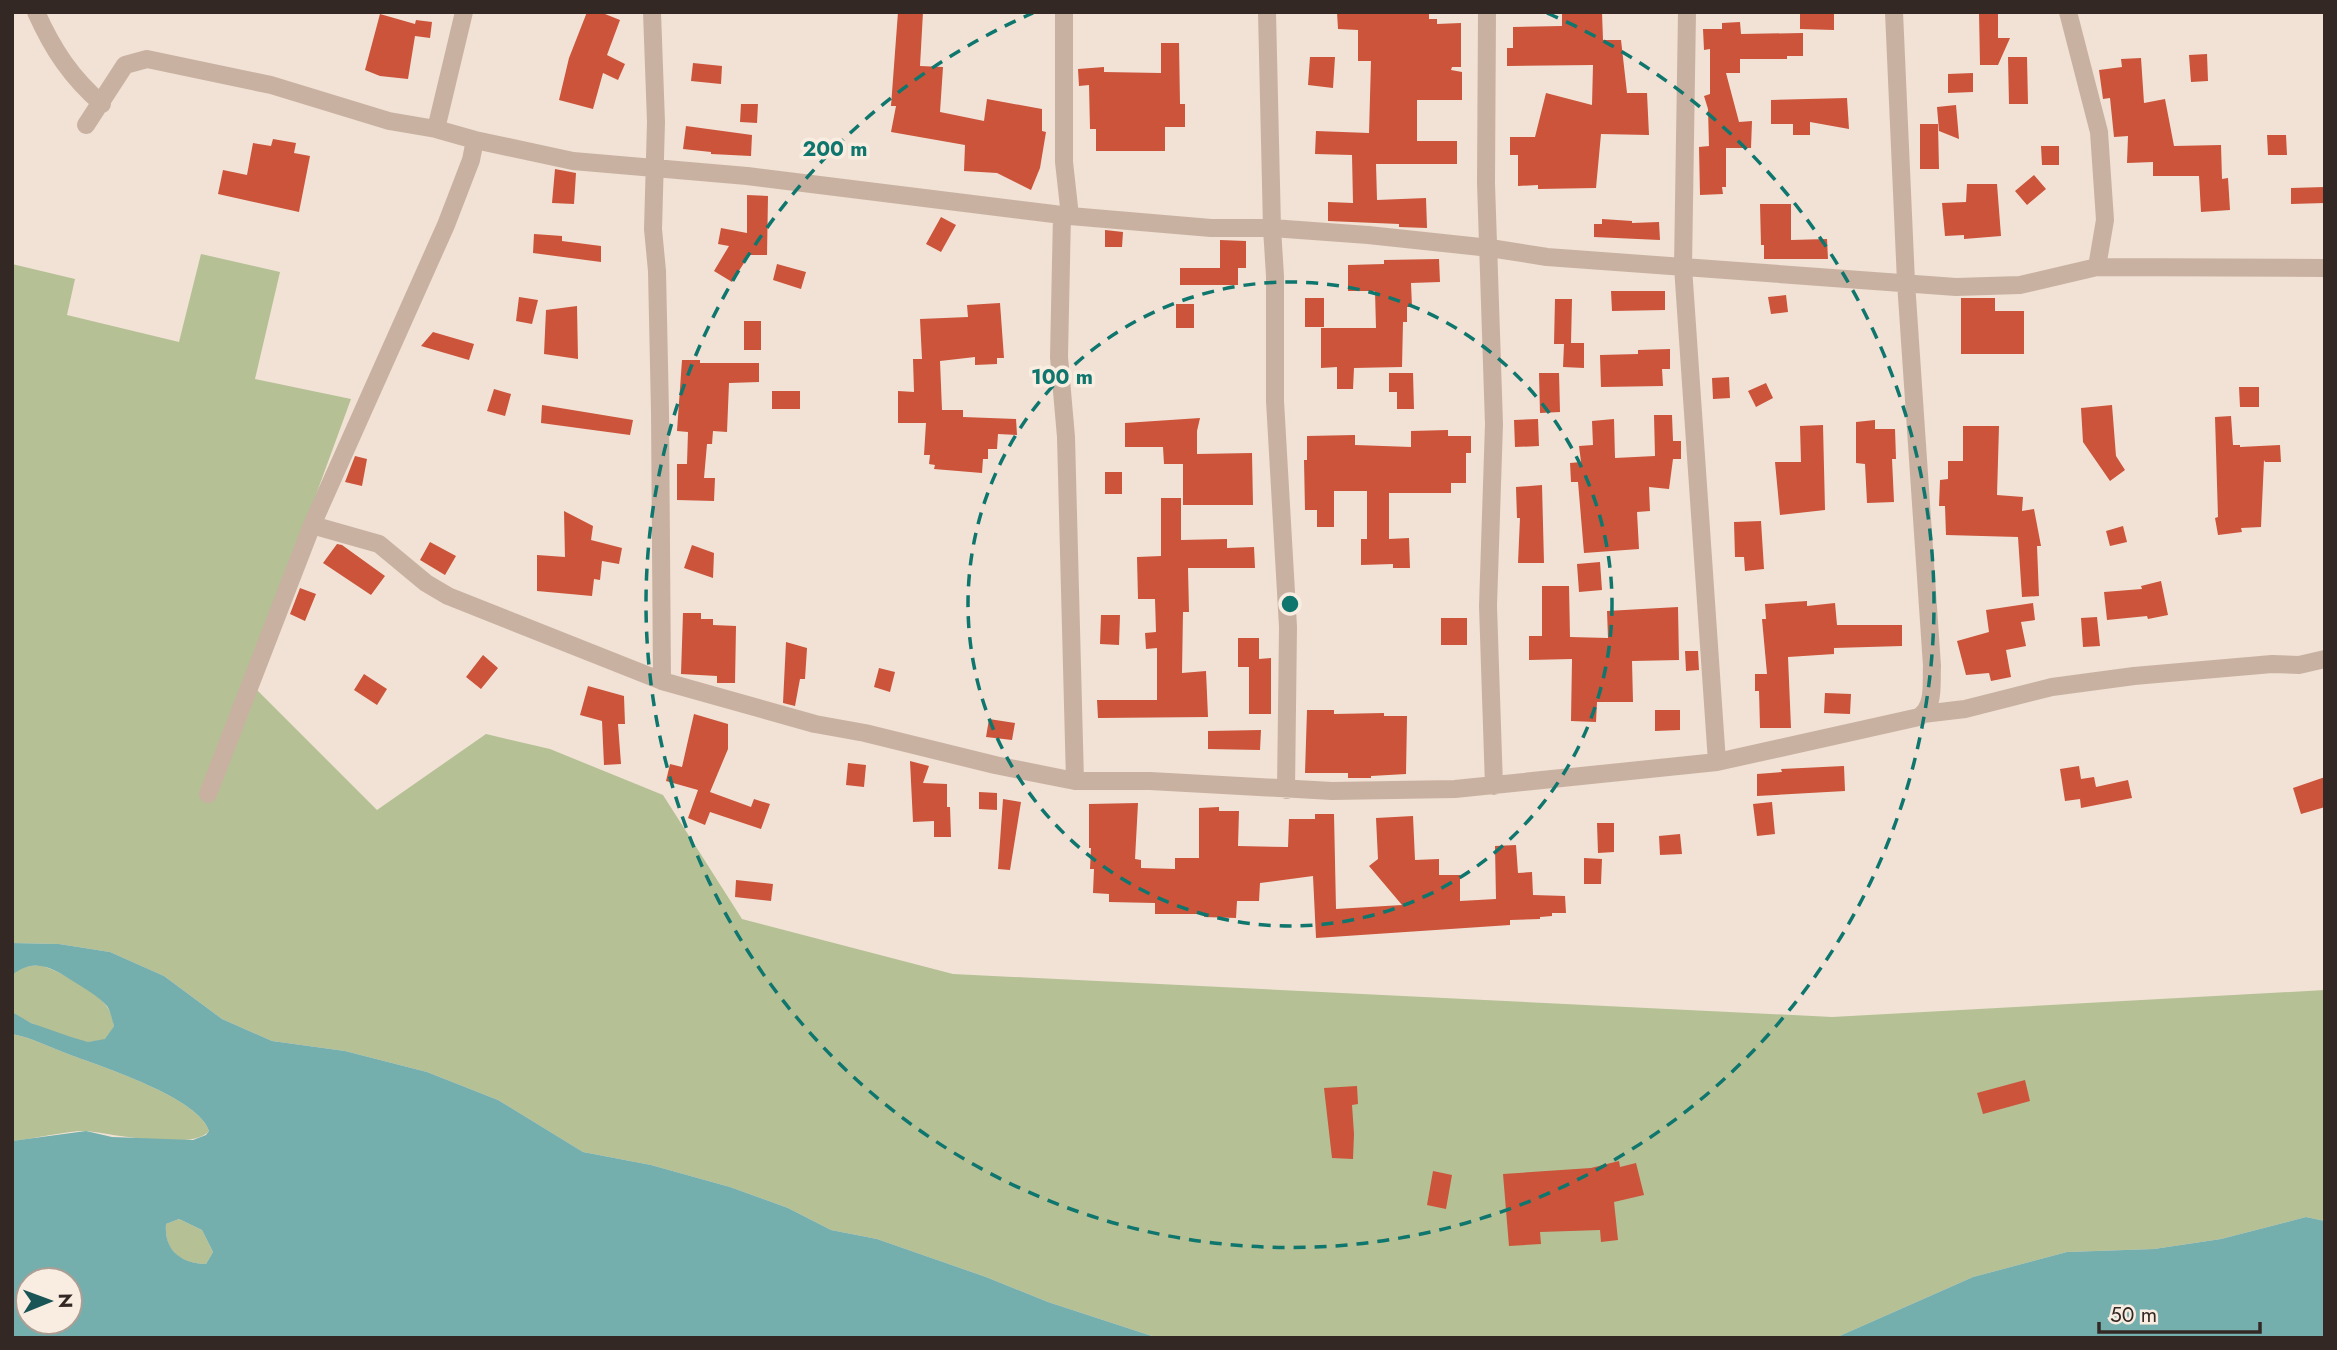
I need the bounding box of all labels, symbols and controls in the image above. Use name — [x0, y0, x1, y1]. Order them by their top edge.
text: 200 m — [802, 134, 868, 164]
text: 100 m — [1031, 362, 1093, 392]
centre of rings — [1278, 592, 1302, 616]
north arrow — [14, 1266, 84, 1336]
scale bar — [2099, 1290, 2260, 1334]
text: N — [52, 1293, 79, 1308]
text: 50 m — [2110, 1300, 2157, 1330]

